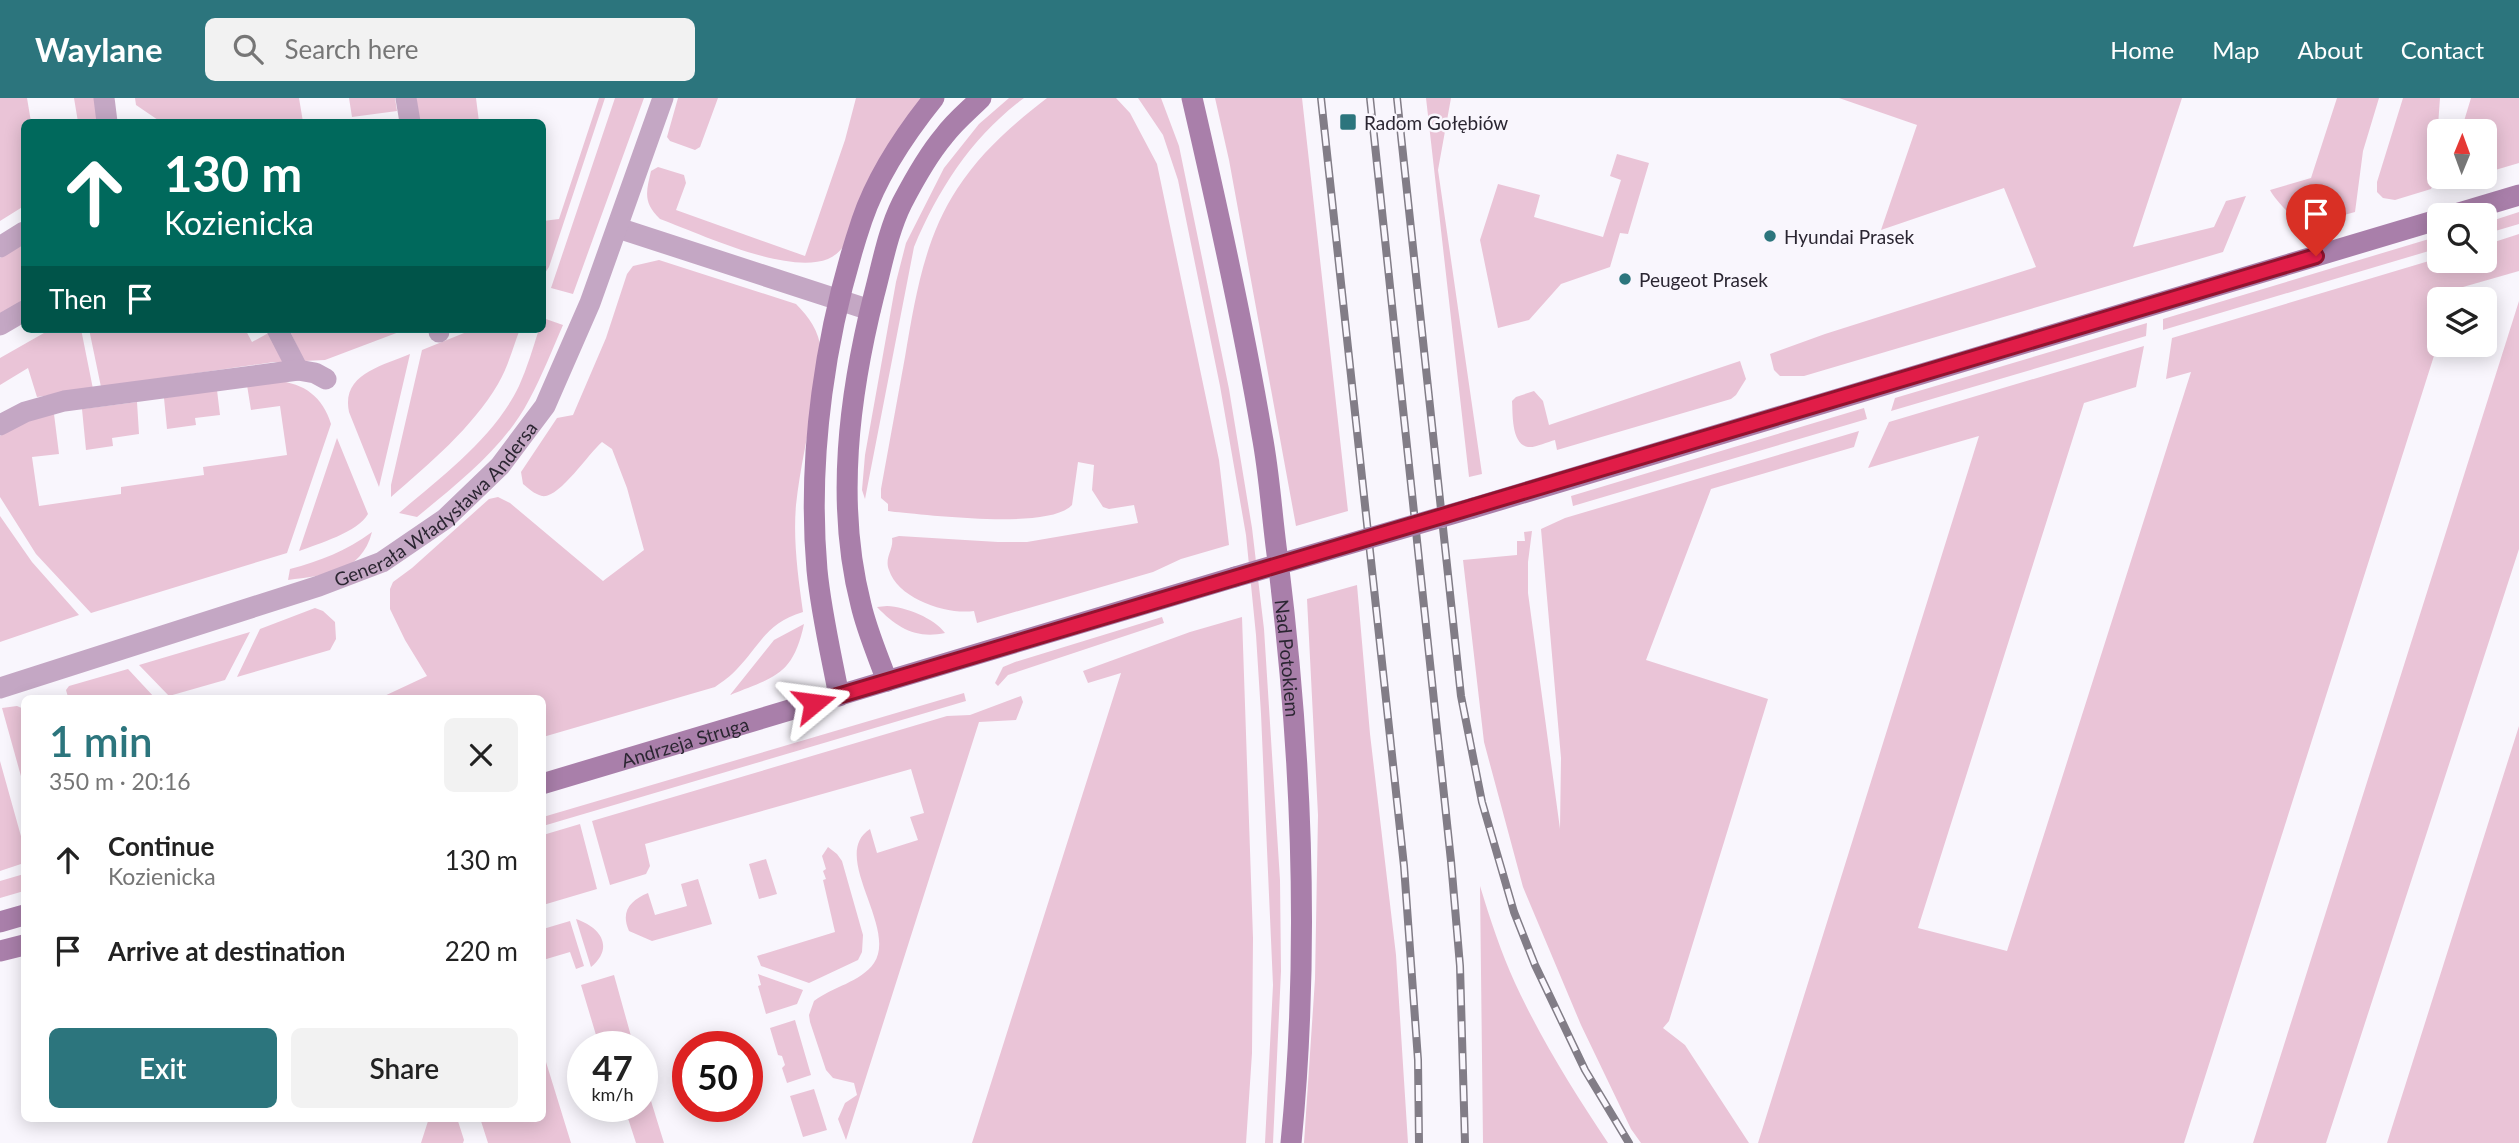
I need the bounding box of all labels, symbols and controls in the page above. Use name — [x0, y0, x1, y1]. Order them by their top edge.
search box — [205, 18, 695, 81]
text: Waylane — [35, 29, 163, 69]
icon: search — [229, 30, 267, 68]
text: Search here — [285, 33, 419, 65]
text: Home — [2110, 35, 2174, 64]
text: Map — [2212, 35, 2260, 64]
text: About — [2298, 35, 2363, 64]
text: Contact — [2401, 35, 2484, 64]
place label: Radom Gołębiów — [1364, 111, 1508, 134]
marker: Radom Gołębiów — [1338, 112, 1358, 132]
north arrow — [2427, 119, 2497, 189]
map controls — [2427, 119, 2497, 357]
text: 130 m — [164, 144, 302, 202]
icon: ahead — [49, 147, 140, 238]
pin — [2286, 184, 2346, 256]
icon: arrive — [2297, 195, 2335, 233]
text: Kozienicka — [164, 203, 314, 242]
button: search — [2427, 203, 2497, 273]
place label: Hyundai Prasek — [1784, 225, 1914, 248]
marker: Hyundai Prasek — [1762, 228, 1778, 244]
place label: Peugeot Prasek — [1639, 268, 1768, 291]
marker: Peugeot Prasek — [1617, 271, 1633, 287]
icon: arrive — [121, 280, 159, 318]
text: Then — [49, 283, 107, 315]
button: layers — [2427, 287, 2497, 357]
street label: Generała Władysława Andersa — [331, 416, 541, 591]
street label: Nad Potokiem — [1271, 598, 1305, 718]
position arrow — [777, 666, 851, 740]
street label: Andrzeja Struga — [618, 711, 751, 771]
text: 1 min — [49, 716, 153, 766]
button: close — [444, 718, 518, 792]
text: 350 m · 20:16 — [49, 767, 191, 795]
text: Continue — [108, 830, 214, 862]
icon: ahead — [49, 841, 87, 879]
text: 130 m — [445, 844, 518, 876]
text: Kozienicka — [108, 862, 216, 890]
icon: arrive — [49, 932, 87, 970]
text: Arrive at destination — [108, 935, 345, 967]
text: 220 m — [445, 935, 518, 967]
button: Exit — [49, 1028, 277, 1108]
button: Share — [291, 1028, 518, 1108]
speed limit sign: 50 — [672, 1031, 763, 1122]
text: 47 — [592, 1046, 633, 1088]
text: km/h — [591, 1083, 634, 1105]

